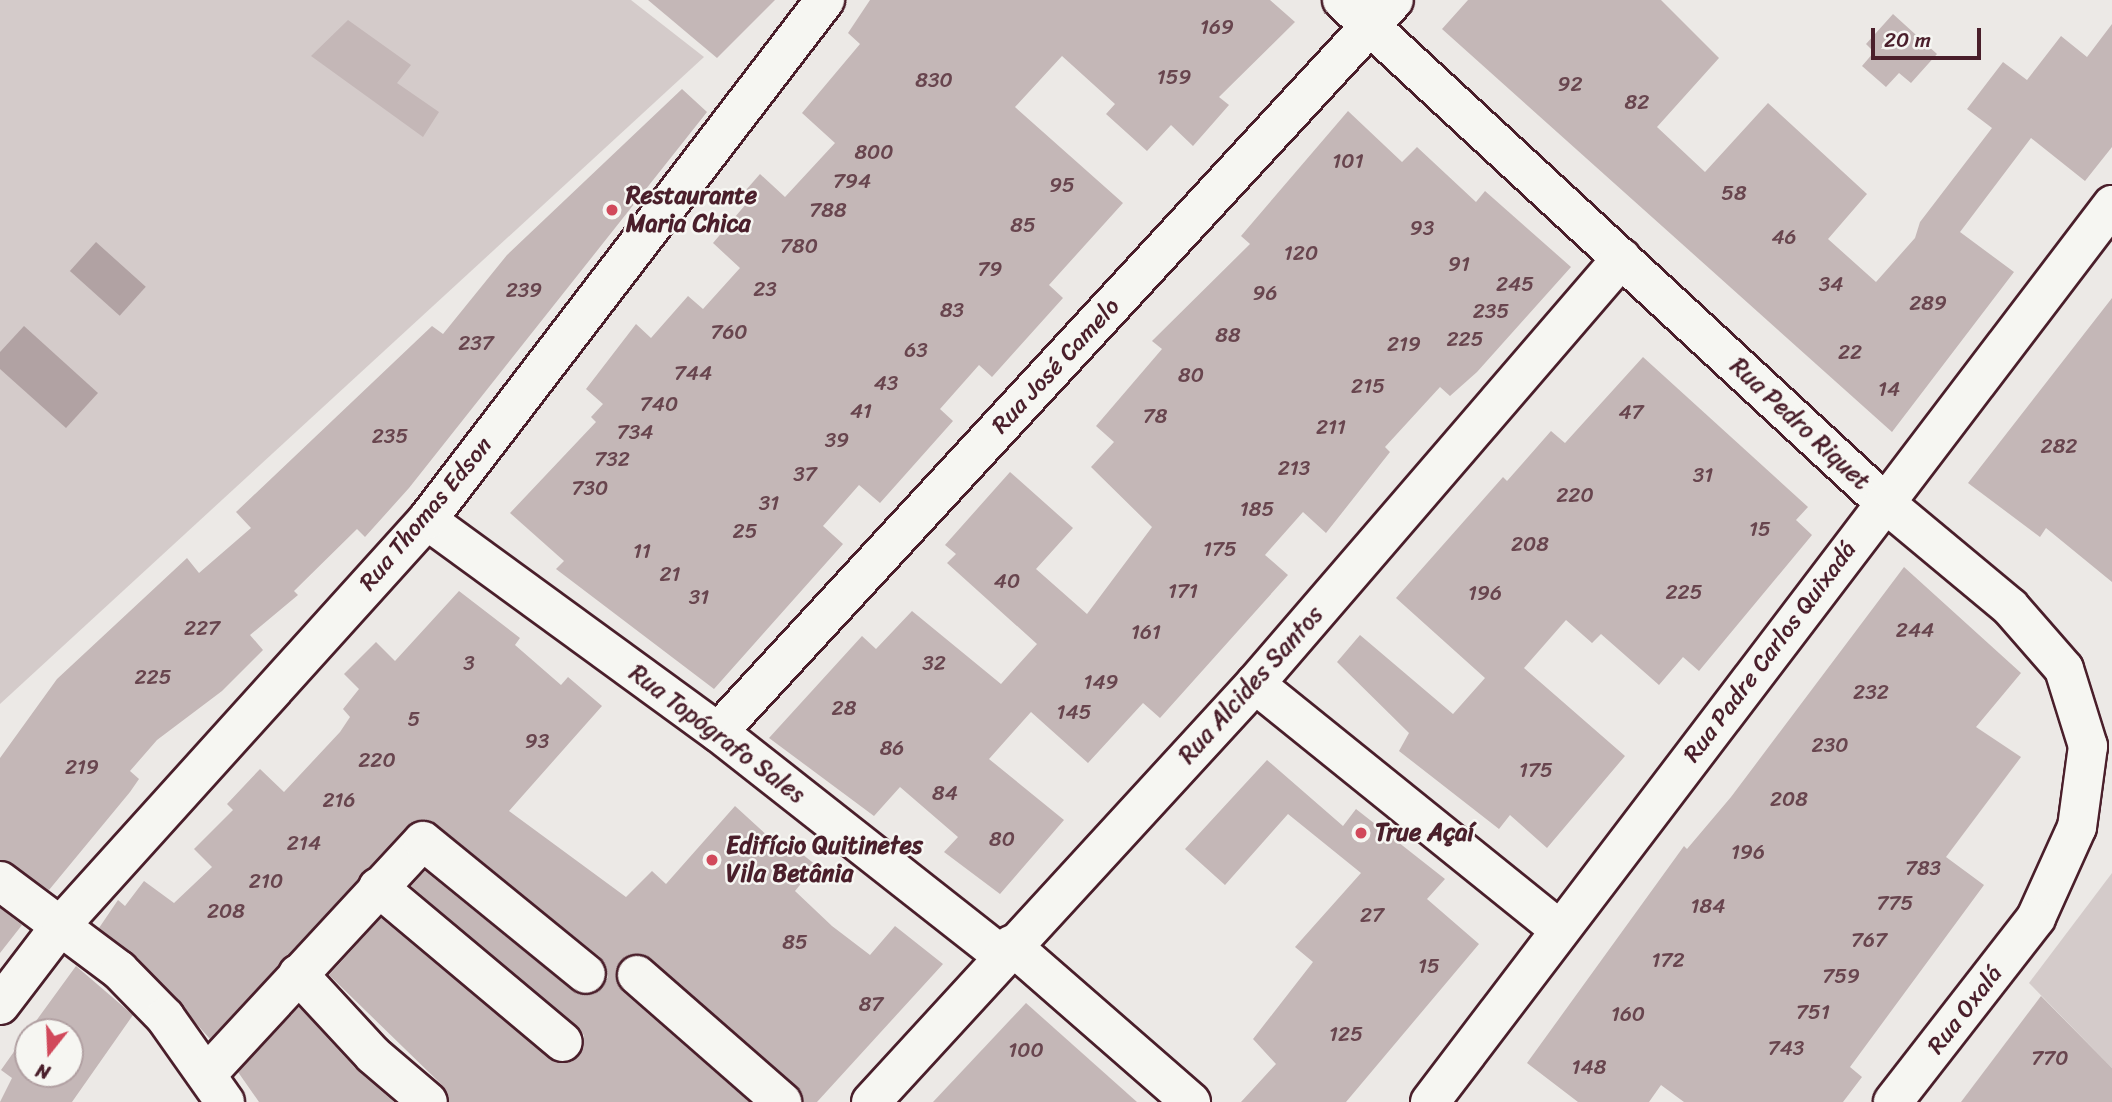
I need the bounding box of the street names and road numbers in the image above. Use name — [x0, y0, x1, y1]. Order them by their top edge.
street label: Rua José Camelo — [986, 292, 1126, 440]
street label: Rua Pedro Riquet — [1724, 352, 1876, 496]
street label: Rua Thomas Edson — [353, 431, 499, 597]
street label: Rua Padre Carlos Quixadá — [1677, 536, 1863, 768]
street label: Rua Alcides Santos — [1173, 600, 1329, 770]
street label: Rua Topógrafo Sales — [623, 658, 811, 810]
street label: Rua Oxalá — [1921, 960, 2009, 1060]

